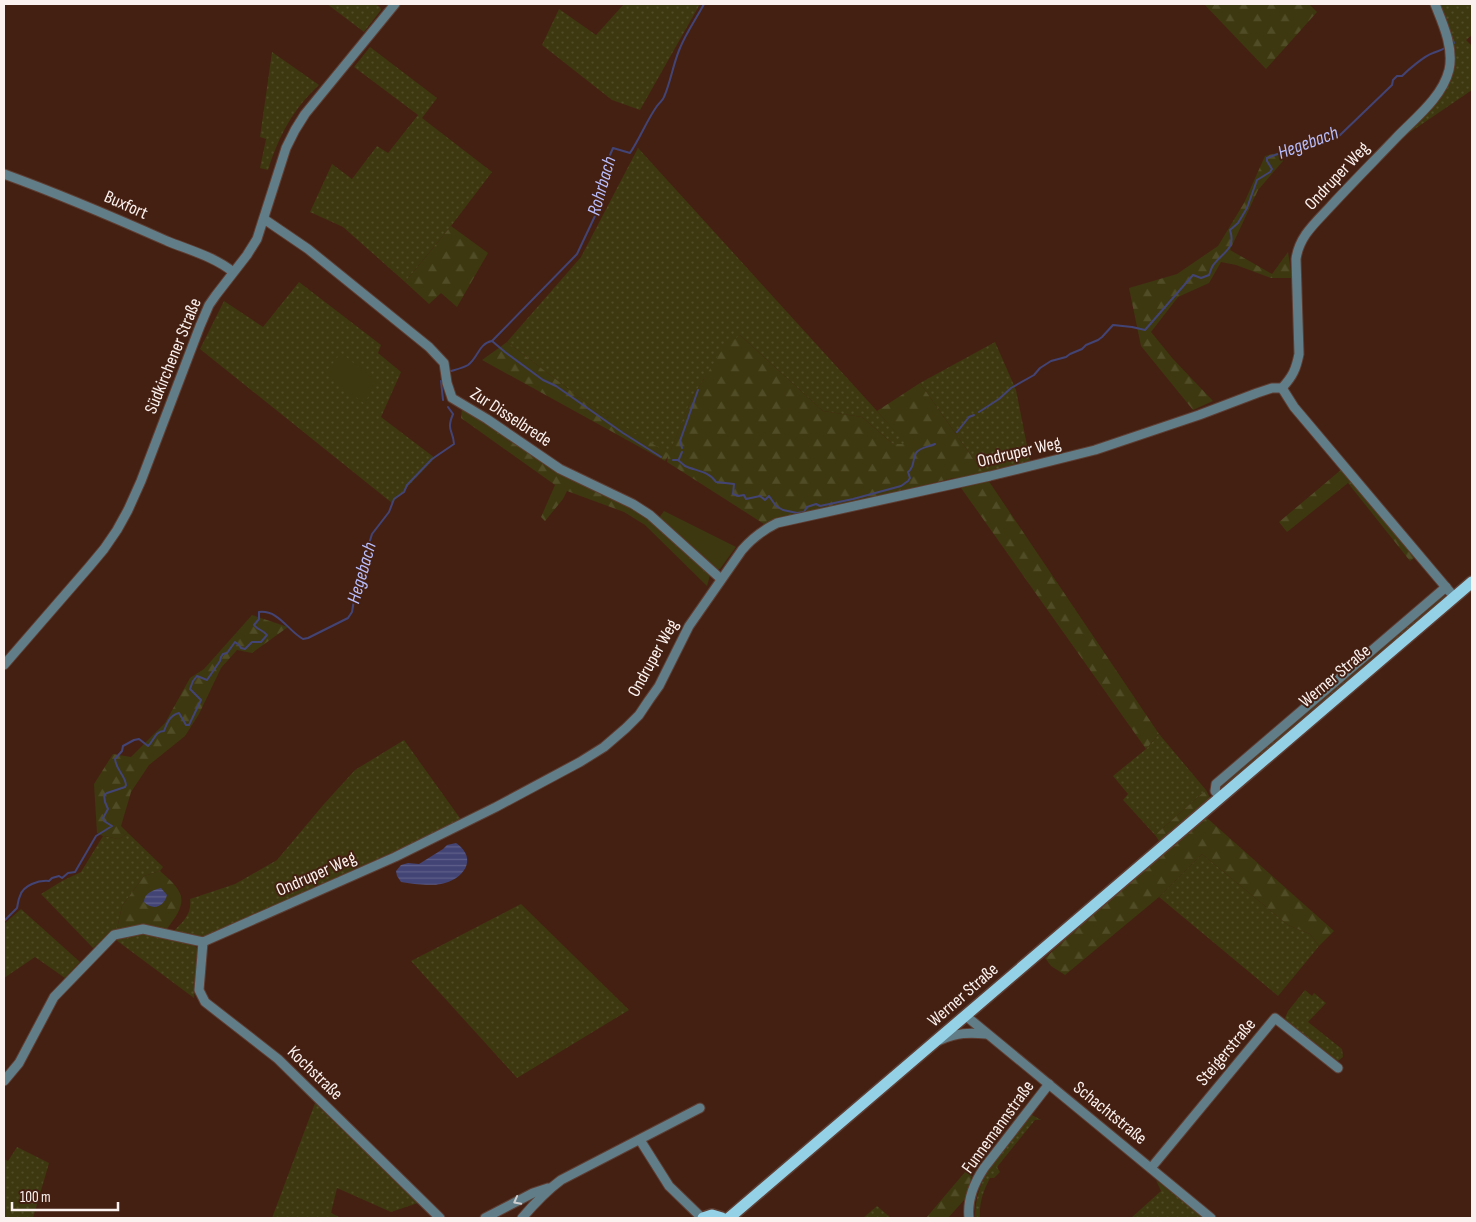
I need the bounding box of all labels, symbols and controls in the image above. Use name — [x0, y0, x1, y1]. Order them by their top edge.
water label: Hegebach — [1275, 121, 1341, 165]
street label: Ondruper Weg — [1300, 138, 1374, 214]
water label: Rohrbach — [583, 154, 621, 218]
street label: Buxfort — [101, 186, 151, 224]
street label: Südkirchener Straße — [140, 295, 206, 417]
street label: Zur Disselbrede — [466, 383, 556, 451]
street label: Ondruper Weg — [975, 432, 1063, 472]
water label: Hegebach — [342, 540, 382, 606]
street label: Ondruper Weg — [623, 616, 683, 700]
street label: Werner Straße — [1295, 640, 1375, 712]
street label: Ondruper Weg — [273, 847, 359, 901]
street label: Werner Straße — [923, 959, 1003, 1031]
street label: Steigerstraße — [1192, 1014, 1260, 1090]
street label: Kochstraße — [283, 1042, 347, 1104]
street label: Funnemannstraße — [957, 1077, 1039, 1177]
street label: Schachtstraße — [1069, 1077, 1151, 1149]
scale bar — [12, 1180, 119, 1212]
text: 100 m — [20, 1188, 51, 1207]
one-way arrow — [513, 1195, 522, 1205]

